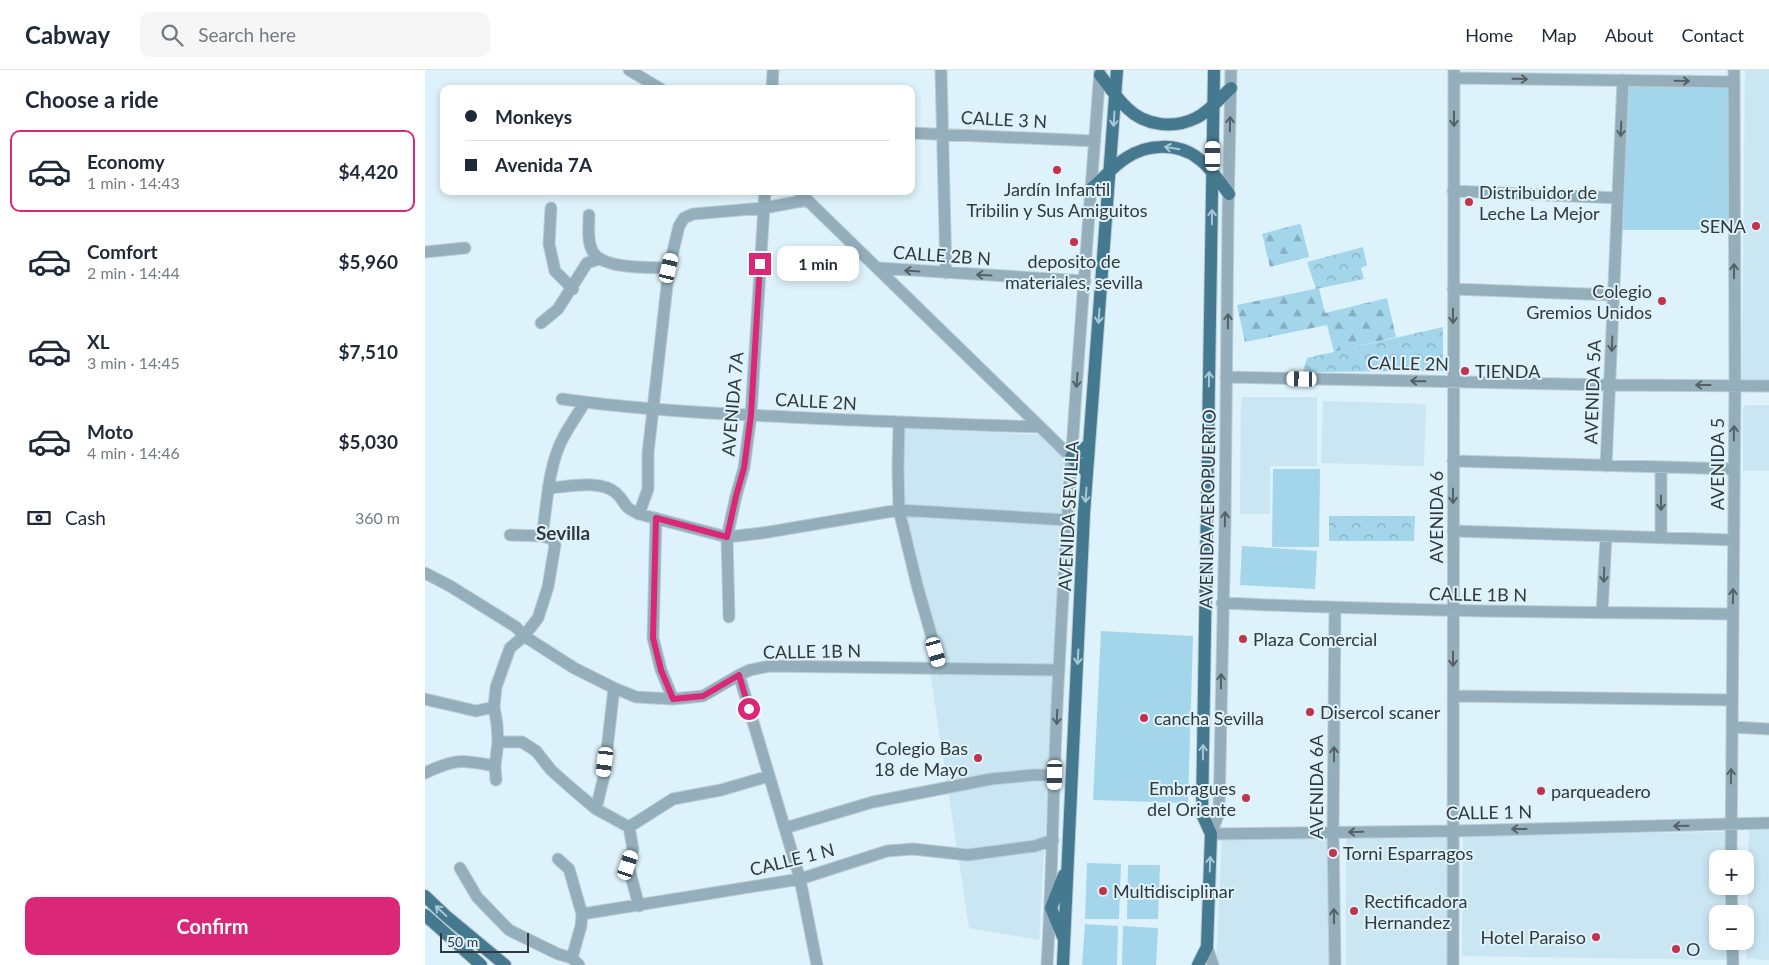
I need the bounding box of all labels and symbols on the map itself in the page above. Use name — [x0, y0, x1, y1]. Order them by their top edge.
one-way arrow — [1512, 74, 1528, 84]
one-way arrow — [1674, 76, 1690, 86]
street label: CALLE 3 N — [960, 106, 1048, 132]
one-way arrow — [1109, 110, 1119, 126]
one-way arrow — [1449, 110, 1459, 126]
one-way arrow — [1225, 116, 1235, 132]
one-way arrow — [1616, 121, 1625, 137]
car — [1205, 141, 1220, 171]
one-way arrow — [1165, 143, 1181, 153]
marker: Jardín Infantil Tribilin y Sus Amiguitos — [1051, 164, 1063, 176]
place label: Jardín Infantil Tribilin y Sus Amiguitos — [967, 178, 1148, 221]
place label: Distribuidor de Leche La Mejor — [1479, 181, 1600, 224]
marker: Distribuidor de Leche La Mejor — [1463, 196, 1475, 208]
one-way arrow — [1207, 209, 1217, 226]
place label: SENA — [1700, 215, 1747, 237]
marker: SENA — [1750, 220, 1762, 232]
marker: deposito de materiales, sevilla — [1068, 236, 1080, 248]
street label: CALLE 2B N — [892, 241, 992, 269]
callout: 1 min — [777, 246, 860, 282]
place label: deposito de materiales, sevilla — [1005, 250, 1143, 293]
car — [658, 252, 679, 284]
route end — [749, 253, 771, 275]
one-way arrow — [1730, 263, 1739, 279]
one-way arrow — [905, 266, 921, 275]
one-way arrow — [976, 270, 992, 279]
place label: Colegio Gremios Unidos — [1526, 280, 1652, 323]
marker: Colegio Gremios Unidos — [1656, 295, 1668, 307]
one-way arrow — [1095, 307, 1104, 323]
one-way arrow — [1448, 308, 1458, 324]
one-way arrow — [1223, 314, 1232, 330]
one-way arrow — [1607, 335, 1616, 351]
street label: AVENIDA 5A — [1579, 338, 1605, 445]
street label: AVENIDA 7A — [716, 350, 748, 457]
street label: CALLE 2N — [1367, 351, 1449, 375]
place label: TIENDA — [1475, 360, 1541, 382]
marker: TIENDA — [1459, 365, 1471, 377]
car — [1286, 371, 1317, 387]
one-way arrow — [1072, 372, 1082, 388]
one-way arrow — [1204, 372, 1214, 388]
one-way arrow — [1410, 376, 1426, 386]
one-way arrow — [1695, 380, 1712, 390]
street label: CALLE 2N — [775, 388, 857, 414]
street label: AVENIDA AEROPUERTO — [1194, 409, 1220, 609]
street label: AVENIDA 5 — [1706, 418, 1728, 510]
one-way arrow — [1730, 425, 1739, 441]
street label: AVENIDA SEVILLA — [1053, 440, 1083, 592]
street label: AVENIDA 6 — [1425, 471, 1447, 563]
one-way arrow — [1081, 487, 1090, 503]
one-way arrow — [1448, 488, 1458, 504]
one-way arrow — [1656, 494, 1666, 510]
one-way arrow — [1220, 511, 1230, 528]
district label: Sevilla — [536, 521, 590, 544]
one-way arrow — [1599, 566, 1609, 583]
street label: CALLE 1B N — [1429, 582, 1527, 606]
one-way arrow — [1728, 588, 1738, 604]
place label: Plaza Comercial — [1253, 628, 1377, 650]
marker: Plaza Comercial — [1237, 633, 1249, 645]
car — [924, 636, 947, 668]
street label: CALLE 1B N — [763, 639, 861, 663]
one-way arrow — [1073, 649, 1082, 665]
one-way arrow — [1448, 650, 1458, 666]
one-way arrow — [1216, 674, 1226, 690]
route start — [738, 698, 760, 720]
place label: Disercol scaner — [1320, 701, 1441, 723]
marker: Disercol scaner — [1304, 706, 1316, 718]
place label: cancha Sevilla — [1154, 707, 1264, 729]
one-way arrow — [1052, 709, 1061, 725]
marker: cancha Sevilla — [1138, 712, 1150, 724]
street label: AVENIDA 6A — [1305, 734, 1327, 839]
place label: Colegio Bas 18 de Mayo — [874, 737, 968, 780]
one-way arrow — [1198, 744, 1208, 760]
car — [595, 746, 614, 778]
one-way arrow — [1329, 746, 1339, 762]
marker: Colegio Bas 18 de Mayo — [972, 752, 984, 764]
car — [1047, 760, 1062, 790]
one-way arrow — [1726, 768, 1736, 784]
place label: Embragues del Oriente — [1147, 777, 1236, 820]
place label: parqueadero — [1551, 780, 1651, 802]
marker: parqueadero — [1535, 785, 1547, 797]
marker: Embragues del Oriente — [1240, 792, 1252, 804]
street label: CALLE 1 N — [1446, 800, 1532, 824]
one-way arrow — [1673, 821, 1689, 830]
one-way arrow — [1511, 824, 1527, 834]
one-way arrow — [1349, 828, 1365, 837]
street label: CALLE 1 N — [747, 838, 837, 880]
place label: Torni Esparragos — [1343, 842, 1474, 864]
marker: Torni Esparragos — [1327, 847, 1339, 859]
car — [616, 848, 639, 882]
one-way arrow — [1205, 856, 1215, 872]
place label: Multidisciplinar — [1113, 880, 1235, 902]
marker: Multidisciplinar — [1097, 885, 1109, 897]
place label: Rectificadora Hernandez — [1364, 890, 1467, 933]
one-way arrow — [434, 905, 447, 917]
marker: Rectificadora Hernandez — [1348, 905, 1360, 917]
one-way arrow — [1329, 909, 1339, 925]
place label: Hotel Paraiso — [1481, 926, 1586, 948]
scale bar — [440, 930, 529, 953]
marker: Hotel Paraiso — [1590, 931, 1602, 943]
place label: O — [1686, 938, 1700, 960]
marker: O — [1670, 943, 1682, 955]

